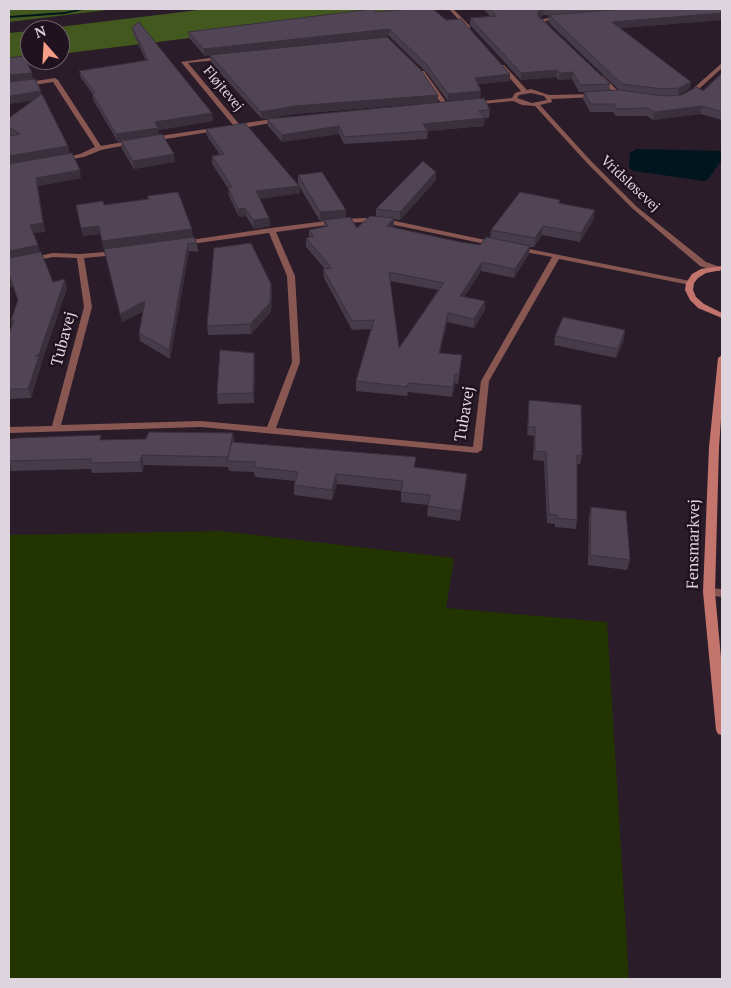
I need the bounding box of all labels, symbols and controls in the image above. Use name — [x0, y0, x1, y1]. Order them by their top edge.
north arrow — [20, 20, 70, 70]
text: N — [32, 21, 48, 42]
street label: Fløjtevej — [199, 63, 247, 115]
street label: Vridsløsevej — [597, 152, 663, 216]
street label: Tubavej — [47, 310, 81, 368]
street label: Tubavej — [451, 385, 479, 443]
street label: Fensmarkvej — [684, 499, 704, 589]

